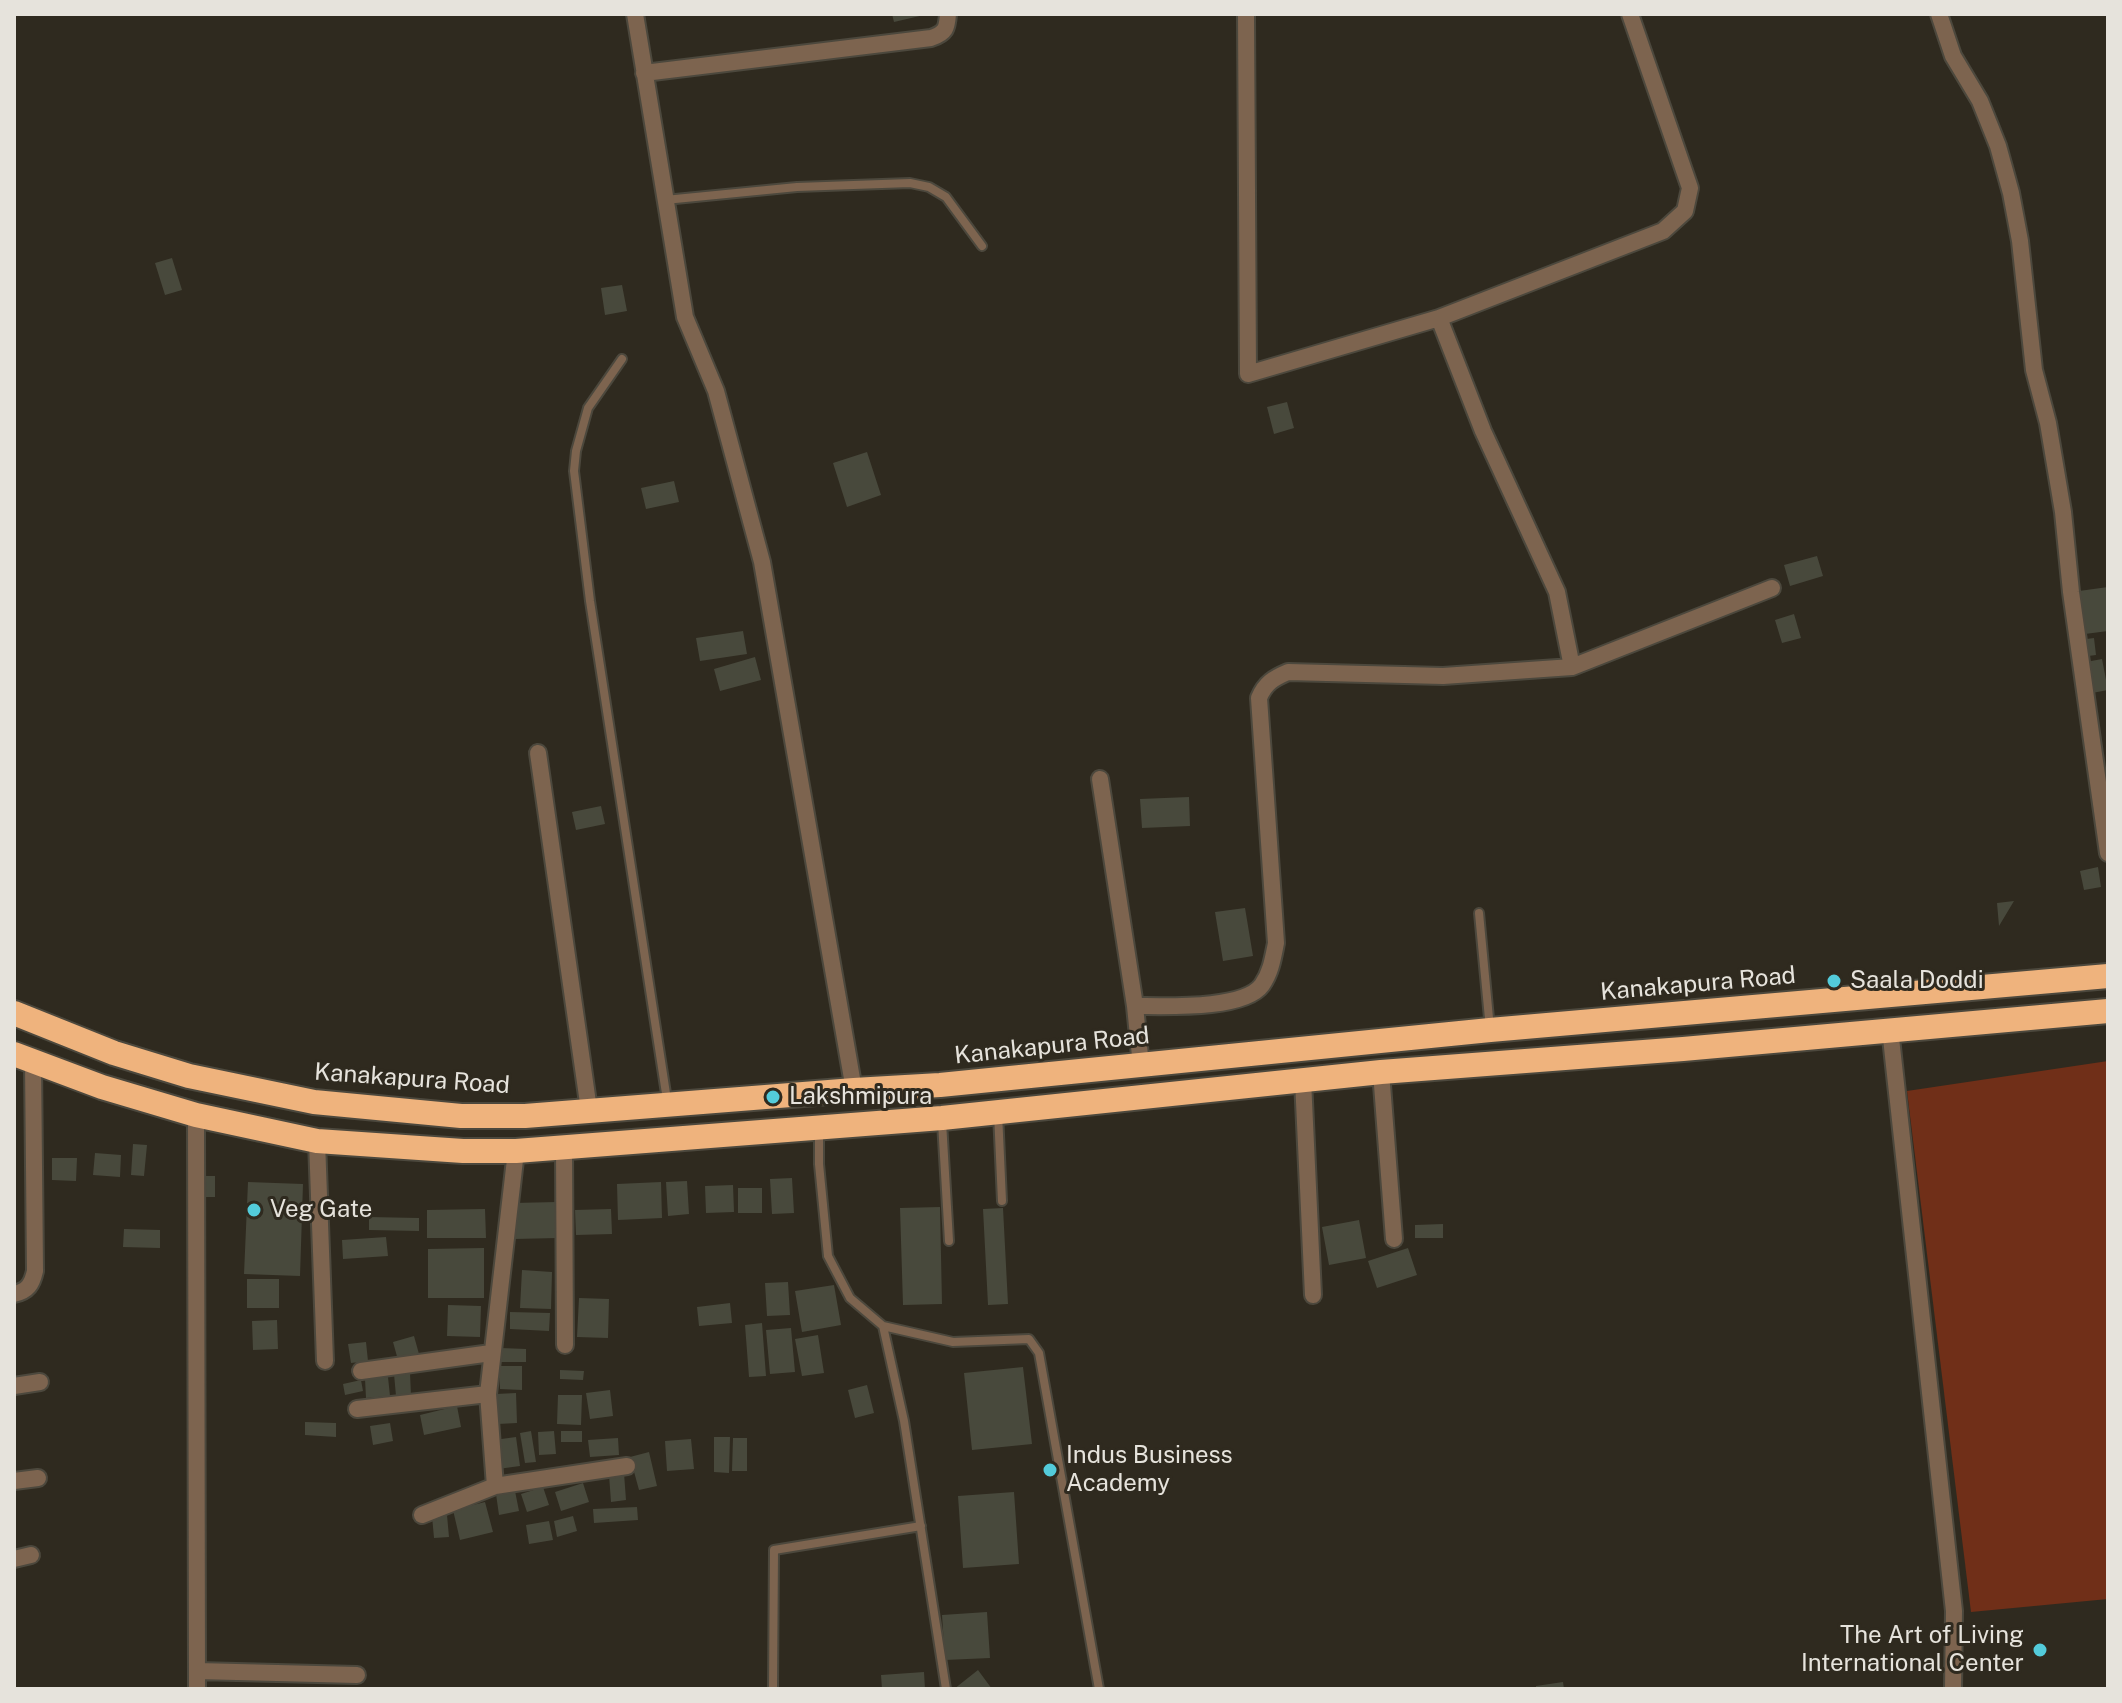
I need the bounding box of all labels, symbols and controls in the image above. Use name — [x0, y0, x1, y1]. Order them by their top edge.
street label: Kanakapura Road — [1599, 961, 1797, 1007]
place label: Saala Doddi — [1850, 967, 1984, 995]
marker: Saala Doddi — [1825, 972, 1843, 990]
street label: Kanakapura Road — [953, 1021, 1151, 1071]
street label: Kanakapura Road — [313, 1058, 511, 1100]
place label: Lakshmipura — [789, 1083, 932, 1111]
marker: Lakshmipura — [764, 1088, 782, 1106]
place label: Veg Gate — [270, 1196, 372, 1224]
marker: Veg Gate — [245, 1201, 263, 1219]
place label: Indus Business Academy — [1066, 1442, 1233, 1498]
marker: Indus Business Academy — [1041, 1461, 1059, 1479]
place label: The Art of Living International Center — [1801, 1622, 2024, 1678]
marker: The Art of Living International Center — [2031, 1641, 2049, 1659]

